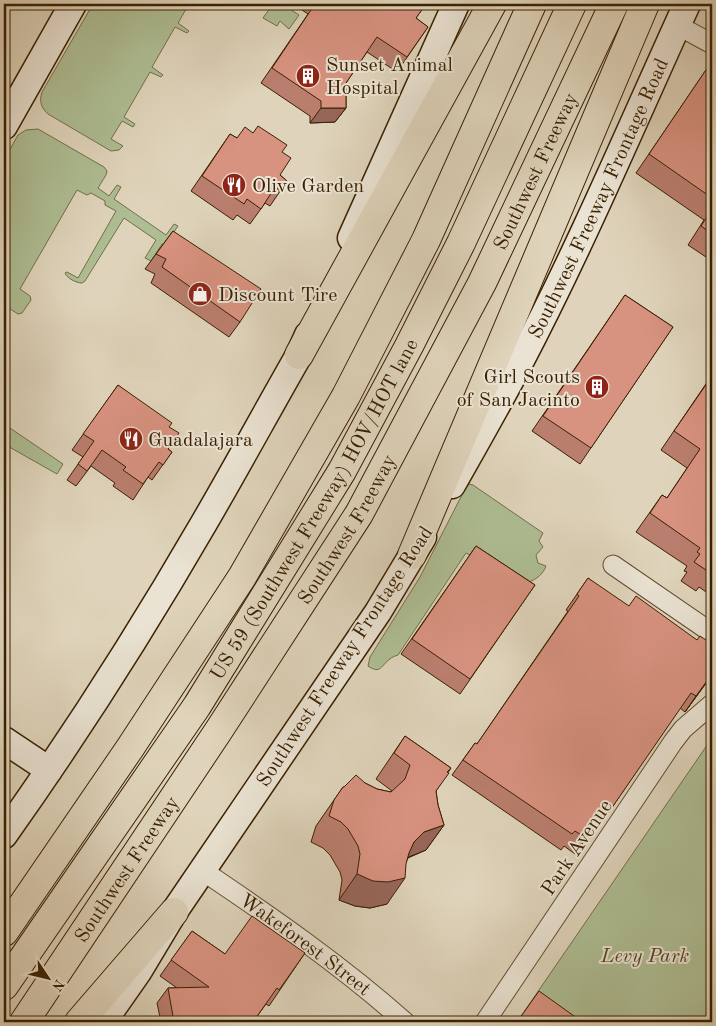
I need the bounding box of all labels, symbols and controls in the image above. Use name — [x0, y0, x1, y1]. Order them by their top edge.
place label: Sunset Animal Hospital — [326, 56, 453, 99]
street label: Southwest Freeway Frontage Road — [526, 56, 673, 342]
building icon: Sunset Animal Hospital — [295, 63, 321, 89]
street label: Southwest Freeway — [491, 90, 583, 254]
restaurant icon: Olive Garden — [221, 172, 247, 198]
place label: Olive Garden — [252, 177, 364, 197]
shop icon: Discount Tire — [187, 281, 213, 307]
place label: Discount Tire — [218, 286, 337, 306]
street label: US 59 (Southwest Freeway) HOV/HOT lane — [205, 334, 421, 684]
place label: Girl Scouts of San Jacinto — [457, 368, 580, 411]
building icon: Girl Scouts of San Jacinto — [584, 374, 610, 400]
restaurant icon: Guadalajara — [118, 426, 144, 452]
place label: Guadalajara — [148, 431, 253, 451]
street label: Southwest Freeway — [292, 449, 400, 609]
street label: Southwest Freeway Frontage Road — [254, 523, 437, 791]
street label: Southwest Freeway — [72, 793, 184, 947]
street label: Park Avenue — [539, 797, 617, 899]
street label: Wakeforest Street — [235, 891, 374, 1000]
park label: Levy Park — [600, 947, 689, 967]
north arrow — [22, 954, 72, 1004]
text: N — [49, 976, 67, 994]

